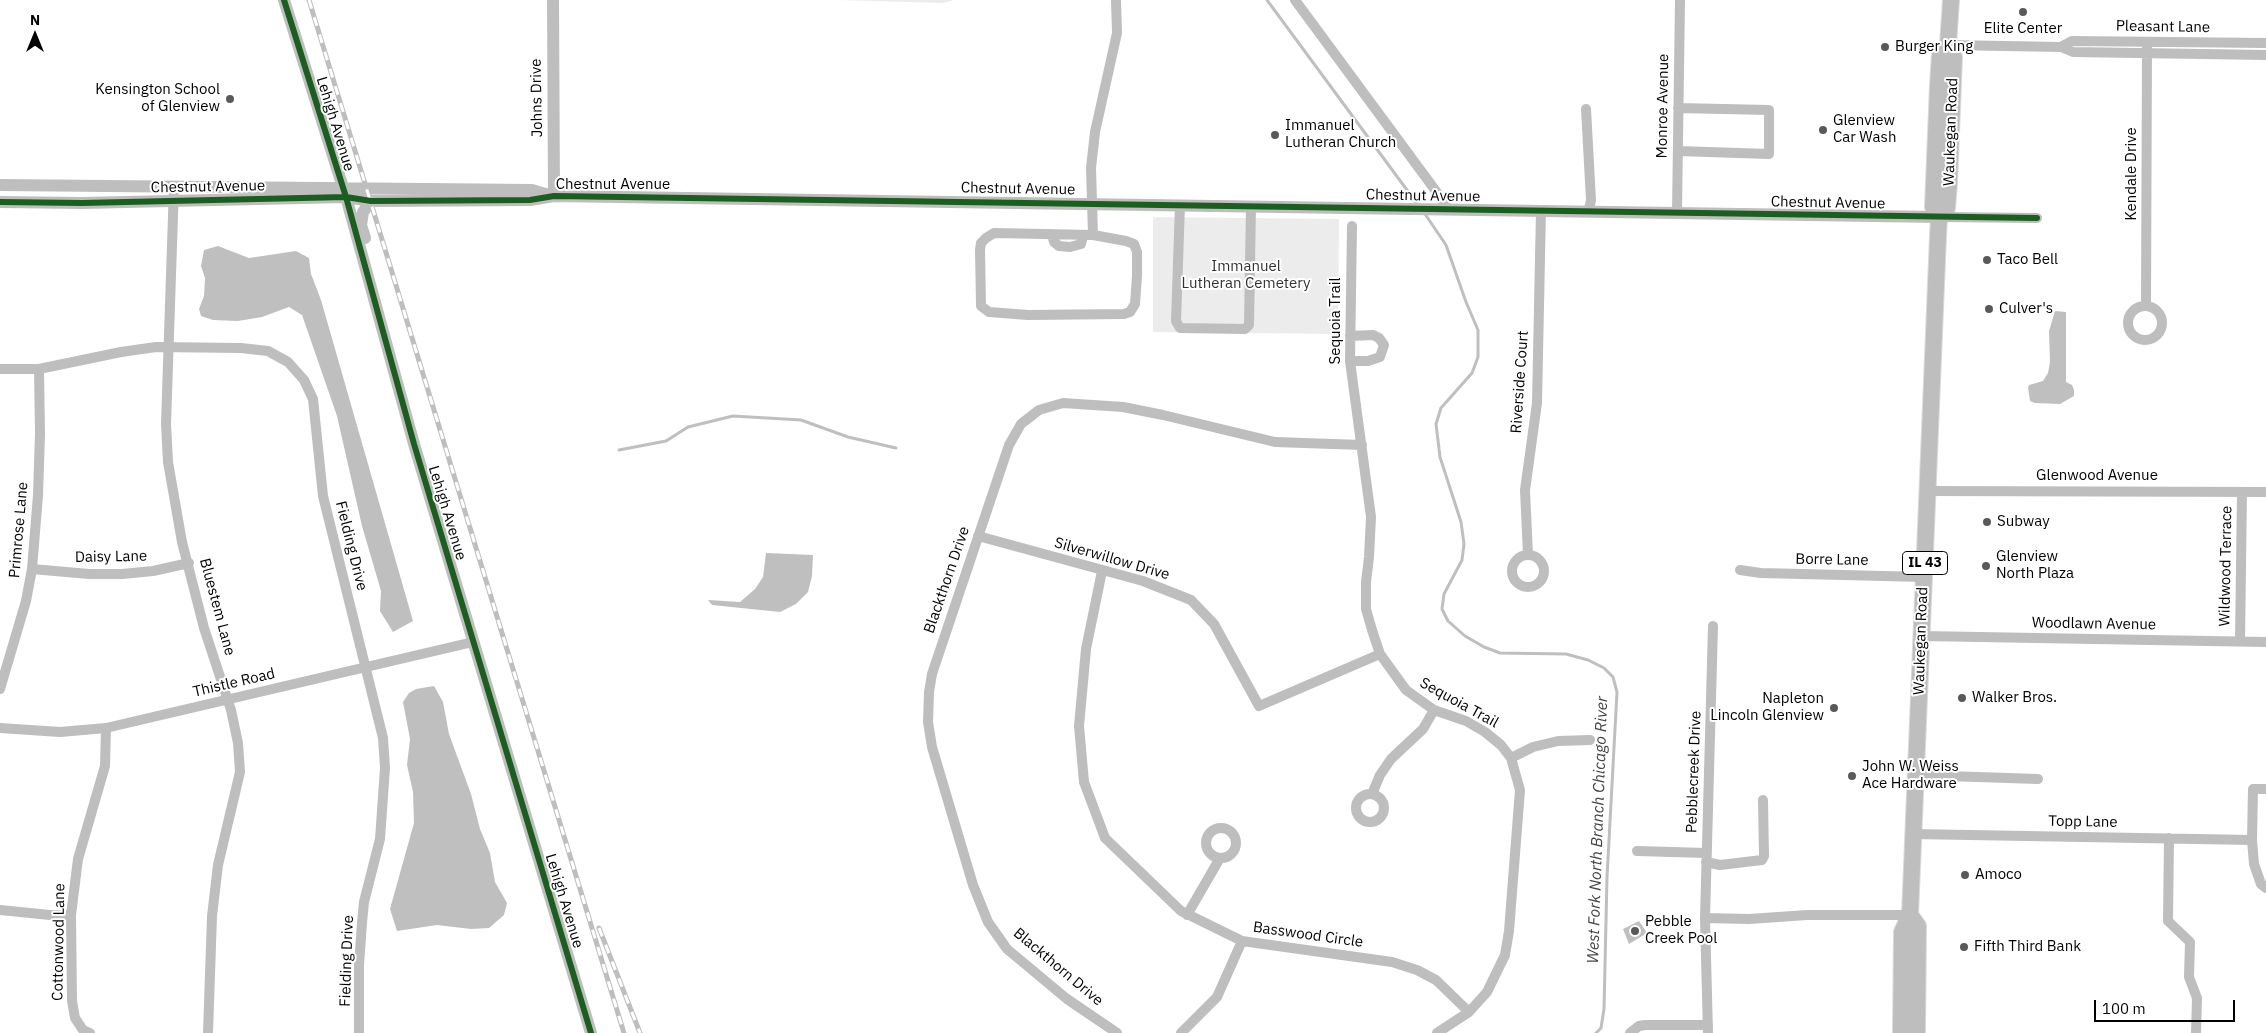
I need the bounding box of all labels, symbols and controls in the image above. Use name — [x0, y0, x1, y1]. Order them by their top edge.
marker: Elite Center — [2017, 6, 2029, 18]
north arrow — [10, 10, 60, 60]
text: N — [30, 11, 40, 29]
street label: Pleasant Lane — [2116, 17, 2210, 37]
place label: Elite Center — [1984, 20, 2062, 38]
place label: Burger King — [1895, 38, 1973, 56]
marker: Burger King — [1879, 41, 1891, 53]
street label: Monroe Avenue — [1653, 53, 1673, 159]
street label: Johns Drive — [527, 58, 547, 138]
street label: Lehigh Avenue — [312, 75, 358, 173]
street label: Waukegan Road — [1940, 78, 1962, 186]
place label: Kensington School of Glenview — [95, 81, 220, 116]
marker: Kensington School of Glenview — [224, 93, 236, 105]
place label: Glenview Car Wash — [1833, 112, 1896, 147]
place label: Immanuel Lutheran Church — [1285, 117, 1396, 152]
marker: Glenview Car Wash — [1817, 124, 1829, 136]
street label: Kendale Drive — [2123, 127, 2141, 221]
marker: Immanuel Lutheran Church — [1269, 129, 1281, 141]
street label: Chestnut Avenue — [556, 176, 670, 194]
street label: Chestnut Avenue — [151, 177, 265, 197]
street label: Chestnut Avenue — [961, 179, 1075, 199]
street label: Chestnut Avenue — [1366, 186, 1480, 206]
street label: Chestnut Avenue — [1771, 193, 1885, 213]
place label: Taco Bell — [1997, 251, 2058, 269]
marker: Taco Bell — [1981, 254, 1993, 266]
park label: Immanuel Lutheran Cemetery — [1182, 258, 1310, 293]
street label: Sequoia Trail — [1327, 277, 1345, 365]
place label: Culver's — [1999, 300, 2053, 318]
marker: Culver's — [1983, 303, 1995, 315]
street label: Riverside Court — [1507, 330, 1533, 434]
street label: Lehigh Avenue — [424, 464, 470, 562]
street label: Glenwood Avenue — [2036, 467, 2158, 485]
street label: Primrose Lane — [6, 481, 32, 579]
street label: Fielding Drive — [331, 499, 371, 593]
street label: Wildwood Terrace — [2216, 505, 2236, 627]
place label: Subway — [1997, 513, 2050, 531]
marker: Subway — [1981, 516, 1993, 528]
street label: Blackthorn Drive — [920, 524, 974, 636]
street label: Silverwillow Drive — [1052, 534, 1172, 584]
street label: Daisy Lane — [75, 547, 147, 567]
place label: Glenview North Plaza — [1996, 548, 2074, 583]
street label: Borre Lane — [1795, 550, 1869, 570]
road number: IL 43 — [1902, 552, 1948, 574]
street label: Bluestem Lane — [195, 556, 239, 658]
marker: Glenview North Plaza — [1980, 560, 1992, 572]
street label: Waukegan Road — [1910, 587, 1932, 695]
street label: Woodlawn Avenue — [2032, 614, 2156, 634]
street label: Thistle Road — [191, 665, 277, 701]
street label: Sequoia Trail — [1417, 674, 1501, 732]
place label: Walker Bros. — [1972, 689, 2057, 707]
place label: Napleton Lincoln Glenview — [1710, 690, 1824, 725]
marker: Walker Bros. — [1956, 692, 1968, 704]
water label: West Fork North Branch Chicago River — [1584, 696, 1612, 964]
marker: Napleton Lincoln Glenview — [1828, 702, 1840, 714]
street label: Pebblecreek Drive — [1683, 711, 1705, 833]
place label: John W. Weiss Ace Hardware — [1862, 758, 1959, 793]
marker: John W. Weiss Ace Hardware — [1846, 770, 1858, 782]
street label: Topp Lane — [2048, 812, 2118, 832]
street label: Lehigh Avenue — [541, 852, 587, 950]
place label: Amoco — [1975, 866, 2022, 884]
marker: Amoco — [1959, 869, 1971, 881]
street label: Cottonwood Lane — [49, 883, 69, 1001]
place label: Pebble Creek Pool — [1645, 913, 1717, 948]
street label: Fielding Drive — [336, 915, 358, 1007]
street label: Basswood Circle — [1252, 918, 1364, 952]
street label: Blackthorn Drive — [1009, 924, 1107, 1010]
marker: Pebble Creek Pool — [1629, 925, 1641, 937]
place label: Fifth Third Bank — [1974, 938, 2081, 956]
marker: Fifth Third Bank — [1958, 941, 1970, 953]
scale bar — [2096, 990, 2237, 1022]
text: 100 m — [2102, 999, 2146, 1018]

